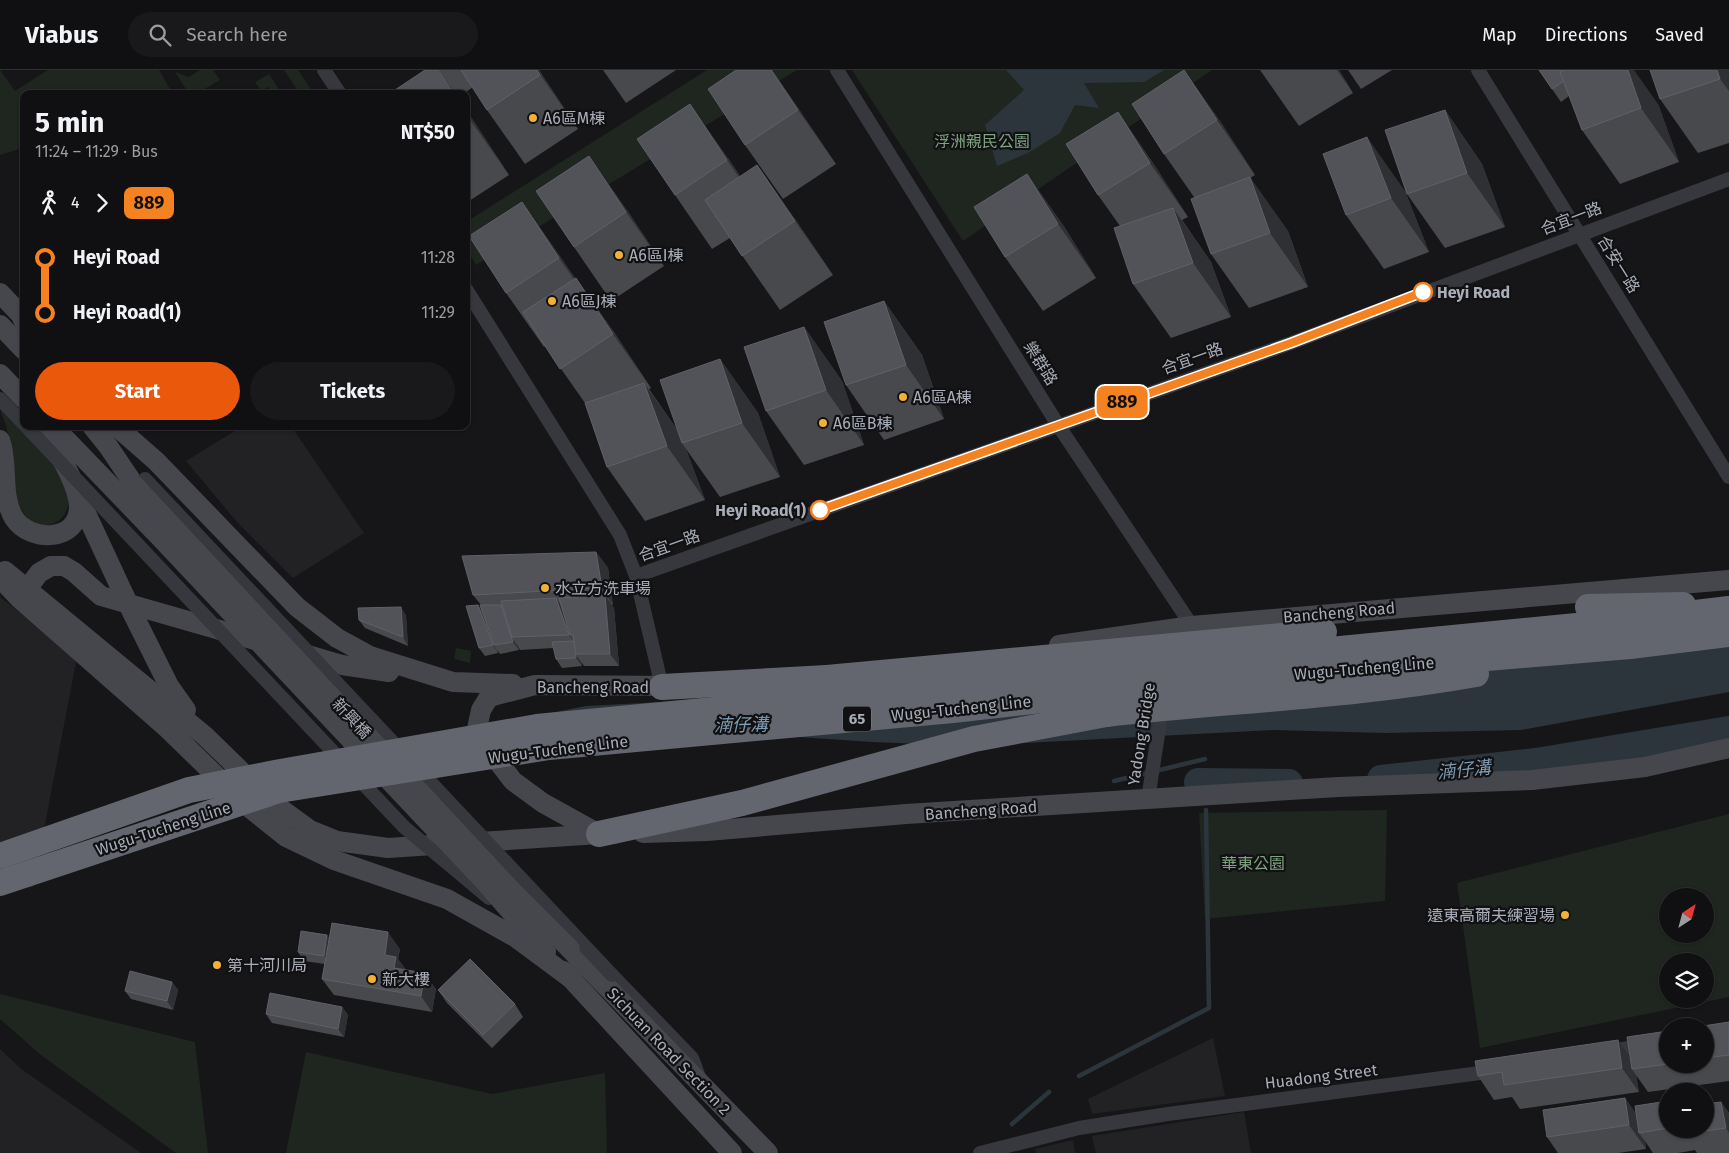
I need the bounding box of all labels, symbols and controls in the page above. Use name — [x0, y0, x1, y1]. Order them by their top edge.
search box — [128, 12, 478, 57]
text: Viabus — [25, 21, 98, 49]
icon: search — [146, 21, 174, 49]
text: Search here — [186, 23, 288, 46]
text: Map — [1482, 24, 1517, 46]
text: Directions — [1545, 24, 1627, 46]
text: Saved — [1655, 24, 1704, 46]
text: 5 min — [35, 106, 104, 139]
place label: A6區M棟 — [543, 109, 605, 128]
marker: A6區M棟 — [527, 112, 539, 124]
text: NT$50 — [401, 121, 455, 144]
park label: 浮洲親民公園 — [934, 132, 1030, 151]
text: 11:24 – 11:29 · Bus — [35, 142, 158, 161]
icon: walk — [35, 189, 63, 217]
icon: forward — [88, 189, 116, 217]
text: 889 — [134, 192, 164, 214]
text: 4 — [71, 193, 80, 212]
street label: 合宜一路 — [1538, 198, 1604, 239]
street label: 合安一路 — [1594, 232, 1644, 296]
text: Heyi Road — [73, 246, 160, 269]
place label: A6區I棟 — [629, 246, 683, 265]
text: 11:28 — [421, 248, 455, 267]
marker: A6區I棟 — [613, 249, 625, 261]
marker: Heyi Road — [1413, 282, 1433, 302]
place label: Heyi Road — [1437, 283, 1510, 302]
place label: A6區J棟 — [562, 292, 617, 311]
marker: A6區J棟 — [546, 295, 558, 307]
text: Heyi Road(1) — [73, 301, 181, 324]
text: 11:29 — [421, 303, 455, 322]
street label: 樂群路 — [1020, 338, 1061, 389]
street label: 合宜一路 — [1159, 339, 1225, 378]
button: Start — [35, 362, 240, 420]
button: Tickets — [250, 362, 455, 420]
line badge: 889 — [1093, 386, 1151, 418]
place label: A6區A棟 — [913, 388, 972, 407]
marker: A6區A棟 — [897, 391, 909, 403]
text: 889 — [1107, 391, 1137, 413]
place label: A6區B棟 — [833, 414, 892, 433]
marker: A6區B棟 — [817, 417, 829, 429]
marker: Heyi Road(1) — [810, 500, 830, 520]
place label: Heyi Road(1) — [715, 501, 806, 520]
street label: 合宜一路 — [636, 526, 702, 565]
place label: 水立方洗車場 — [555, 579, 651, 598]
marker: 水立方洗車場 — [539, 582, 551, 594]
street label: Bancheng Road — [1282, 598, 1396, 627]
street label: Wugu-Tucheng Line — [1293, 653, 1435, 684]
street label: Bancheng Road — [537, 678, 649, 697]
street label: Yadong Bridge — [1124, 681, 1159, 787]
street label: Wugu-Tucheng Line — [890, 692, 1032, 725]
street label: 新興橋 — [328, 694, 375, 742]
road number: 65 — [843, 706, 871, 732]
water label: 湳仔溝 — [714, 713, 771, 736]
street label: Wugu-Tucheng Line — [487, 731, 629, 767]
water label: 湳仔溝 — [1436, 756, 1495, 784]
street label: Bancheng Road — [924, 797, 1038, 824]
street label: Wugu-Tucheng Line — [93, 798, 233, 859]
park label: 華東公園 — [1221, 854, 1285, 873]
north arrow — [1659, 888, 1714, 942]
map controls — [1659, 888, 1714, 1138]
place label: 遠東高爾夫練習場 — [1427, 906, 1555, 925]
marker: 遠東高爾夫練習場 — [1559, 909, 1571, 921]
button: layers — [1659, 953, 1714, 1008]
place label: 第十河川局 — [227, 956, 307, 975]
marker: 第十河川局 — [211, 959, 223, 971]
place label: 新大樓 — [382, 970, 430, 989]
marker: 新大樓 — [366, 973, 378, 985]
street label: Sichuan Road Section 2 — [603, 984, 734, 1119]
button: + — [1659, 1018, 1714, 1073]
street label: Huadong Street — [1264, 1060, 1379, 1093]
button: − — [1659, 1083, 1714, 1138]

